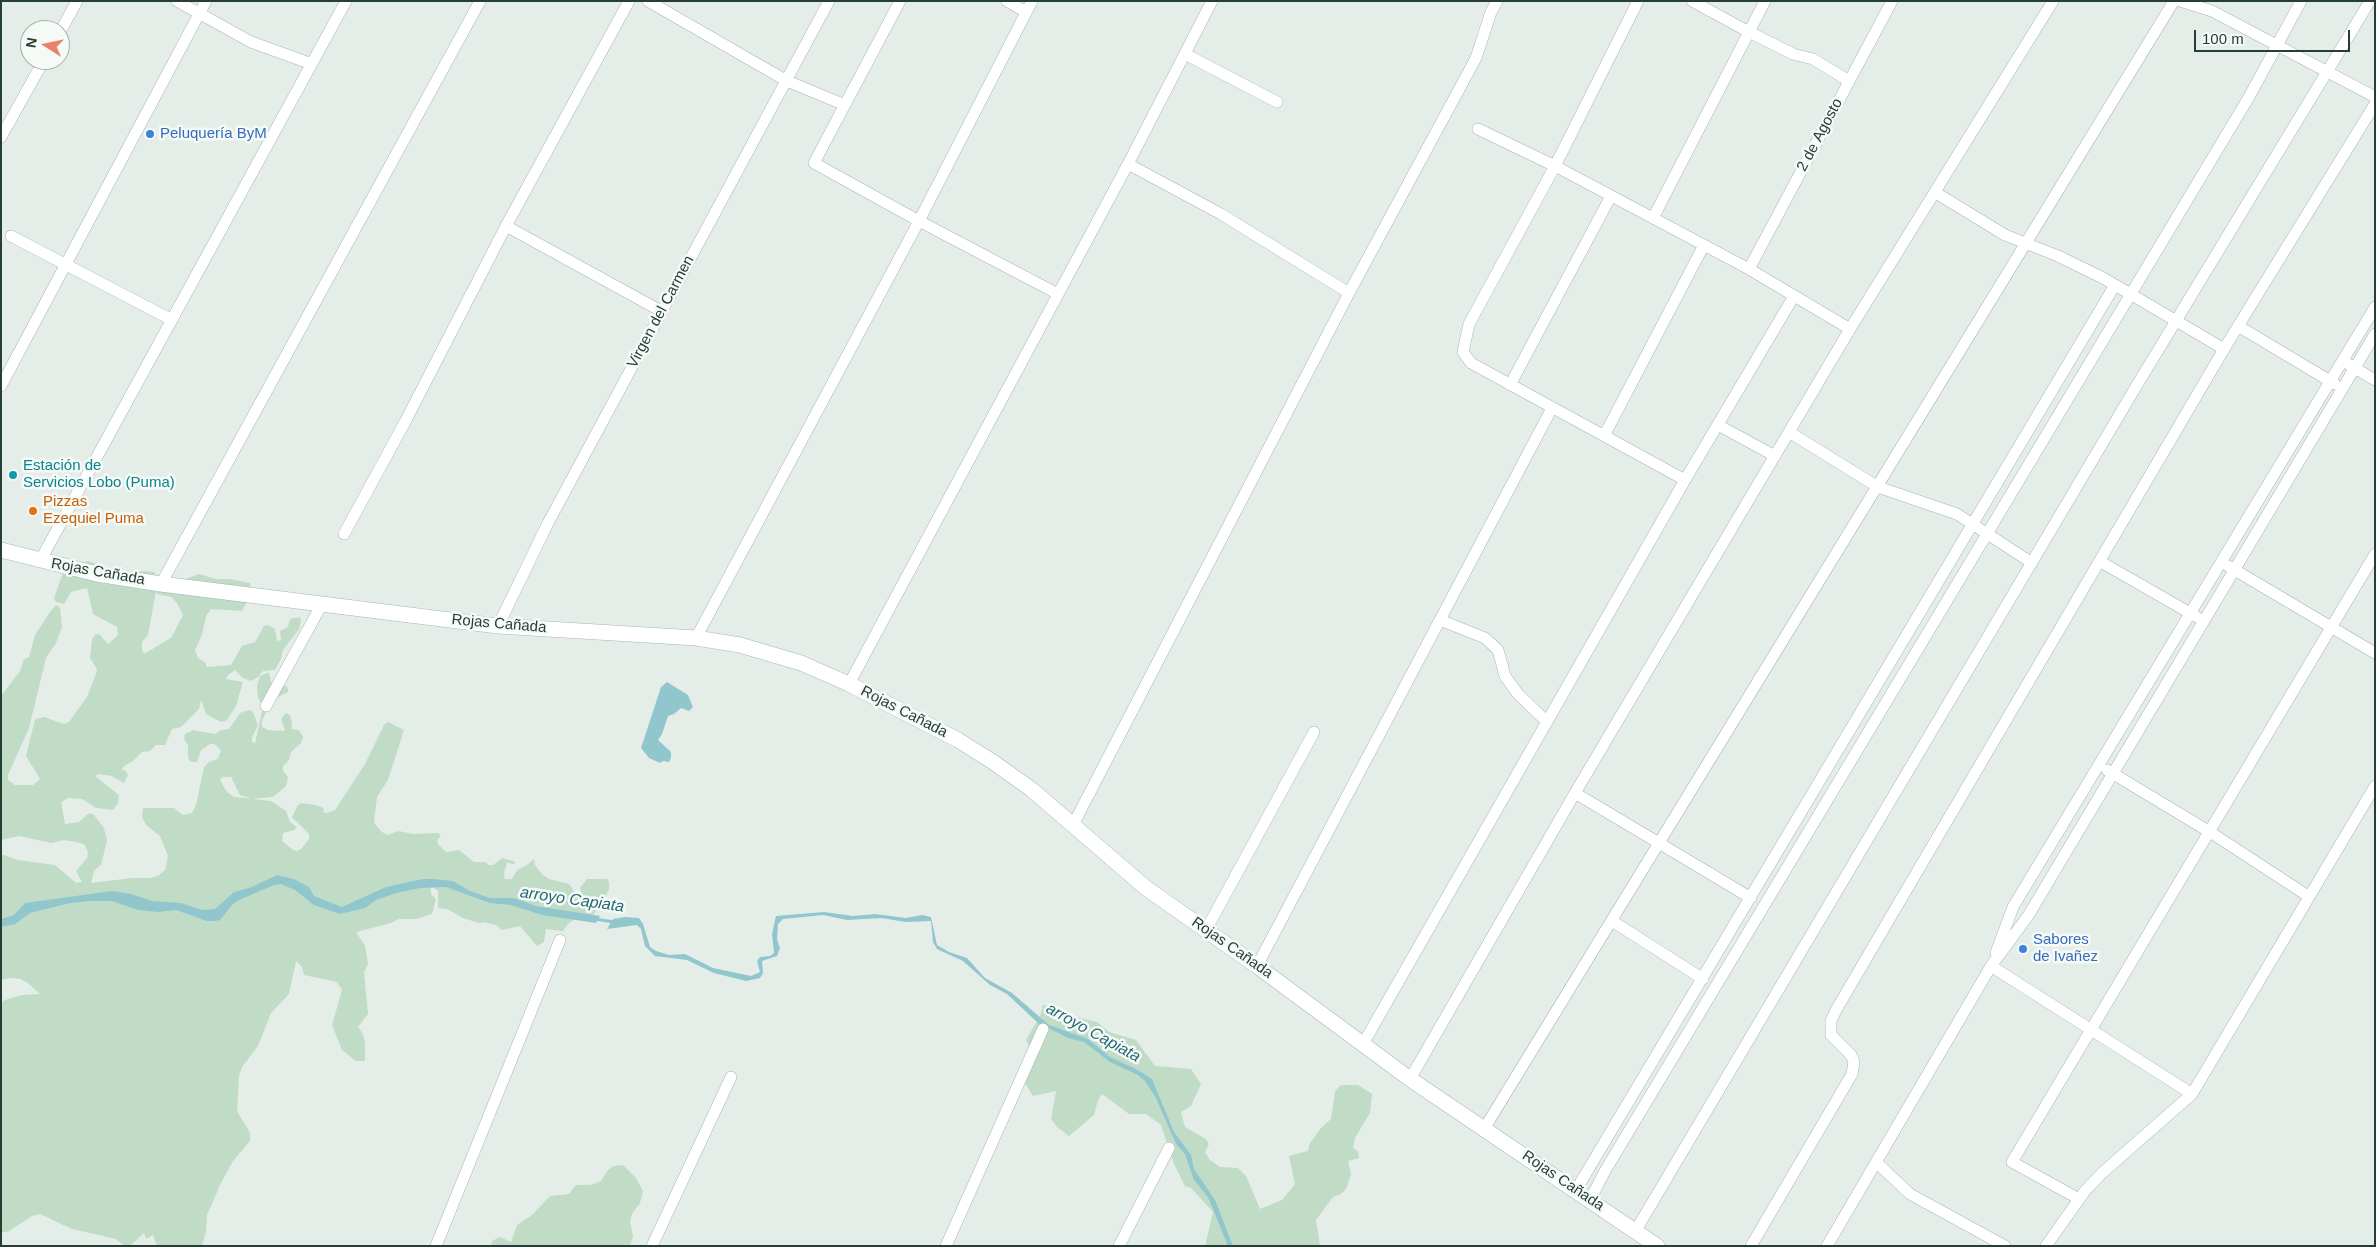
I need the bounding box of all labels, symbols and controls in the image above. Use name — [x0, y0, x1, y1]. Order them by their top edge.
north arrow — [20, 20, 70, 70]
scale bar — [2196, 20, 2352, 52]
text: 100 m — [2202, 30, 2244, 47]
text: N — [22, 36, 40, 49]
street label: 2 de Agosto — [1793, 95, 1847, 175]
place label: Peluquería ByM — [160, 125, 267, 143]
marker: Peluquería ByM — [144, 128, 156, 140]
street label: Virgen del Carmen — [624, 253, 698, 371]
place label: Estación de Servicios Lobo (Puma) — [23, 457, 175, 492]
marker: Estación de Servicios Lobo (Puma) — [7, 469, 19, 481]
place label: Pizzas Ezequiel Puma — [43, 493, 144, 528]
marker: Pizzas Ezequiel Puma — [27, 505, 39, 517]
street label: Rojas Cañada — [50, 555, 146, 589]
street label: Rojas Cañada — [451, 611, 547, 637]
street label: Rojas Cañada — [858, 682, 950, 742]
water label: arroyo Capiata — [519, 883, 625, 917]
street label: Rojas Cañada — [1188, 913, 1276, 983]
place label: Sabores de Ivañez — [2033, 931, 2098, 966]
marker: Sabores de Ivañez — [2017, 943, 2029, 955]
water label: arroyo Capiata — [1042, 999, 1144, 1067]
street label: Rojas Cañada — [1519, 1147, 1607, 1215]

